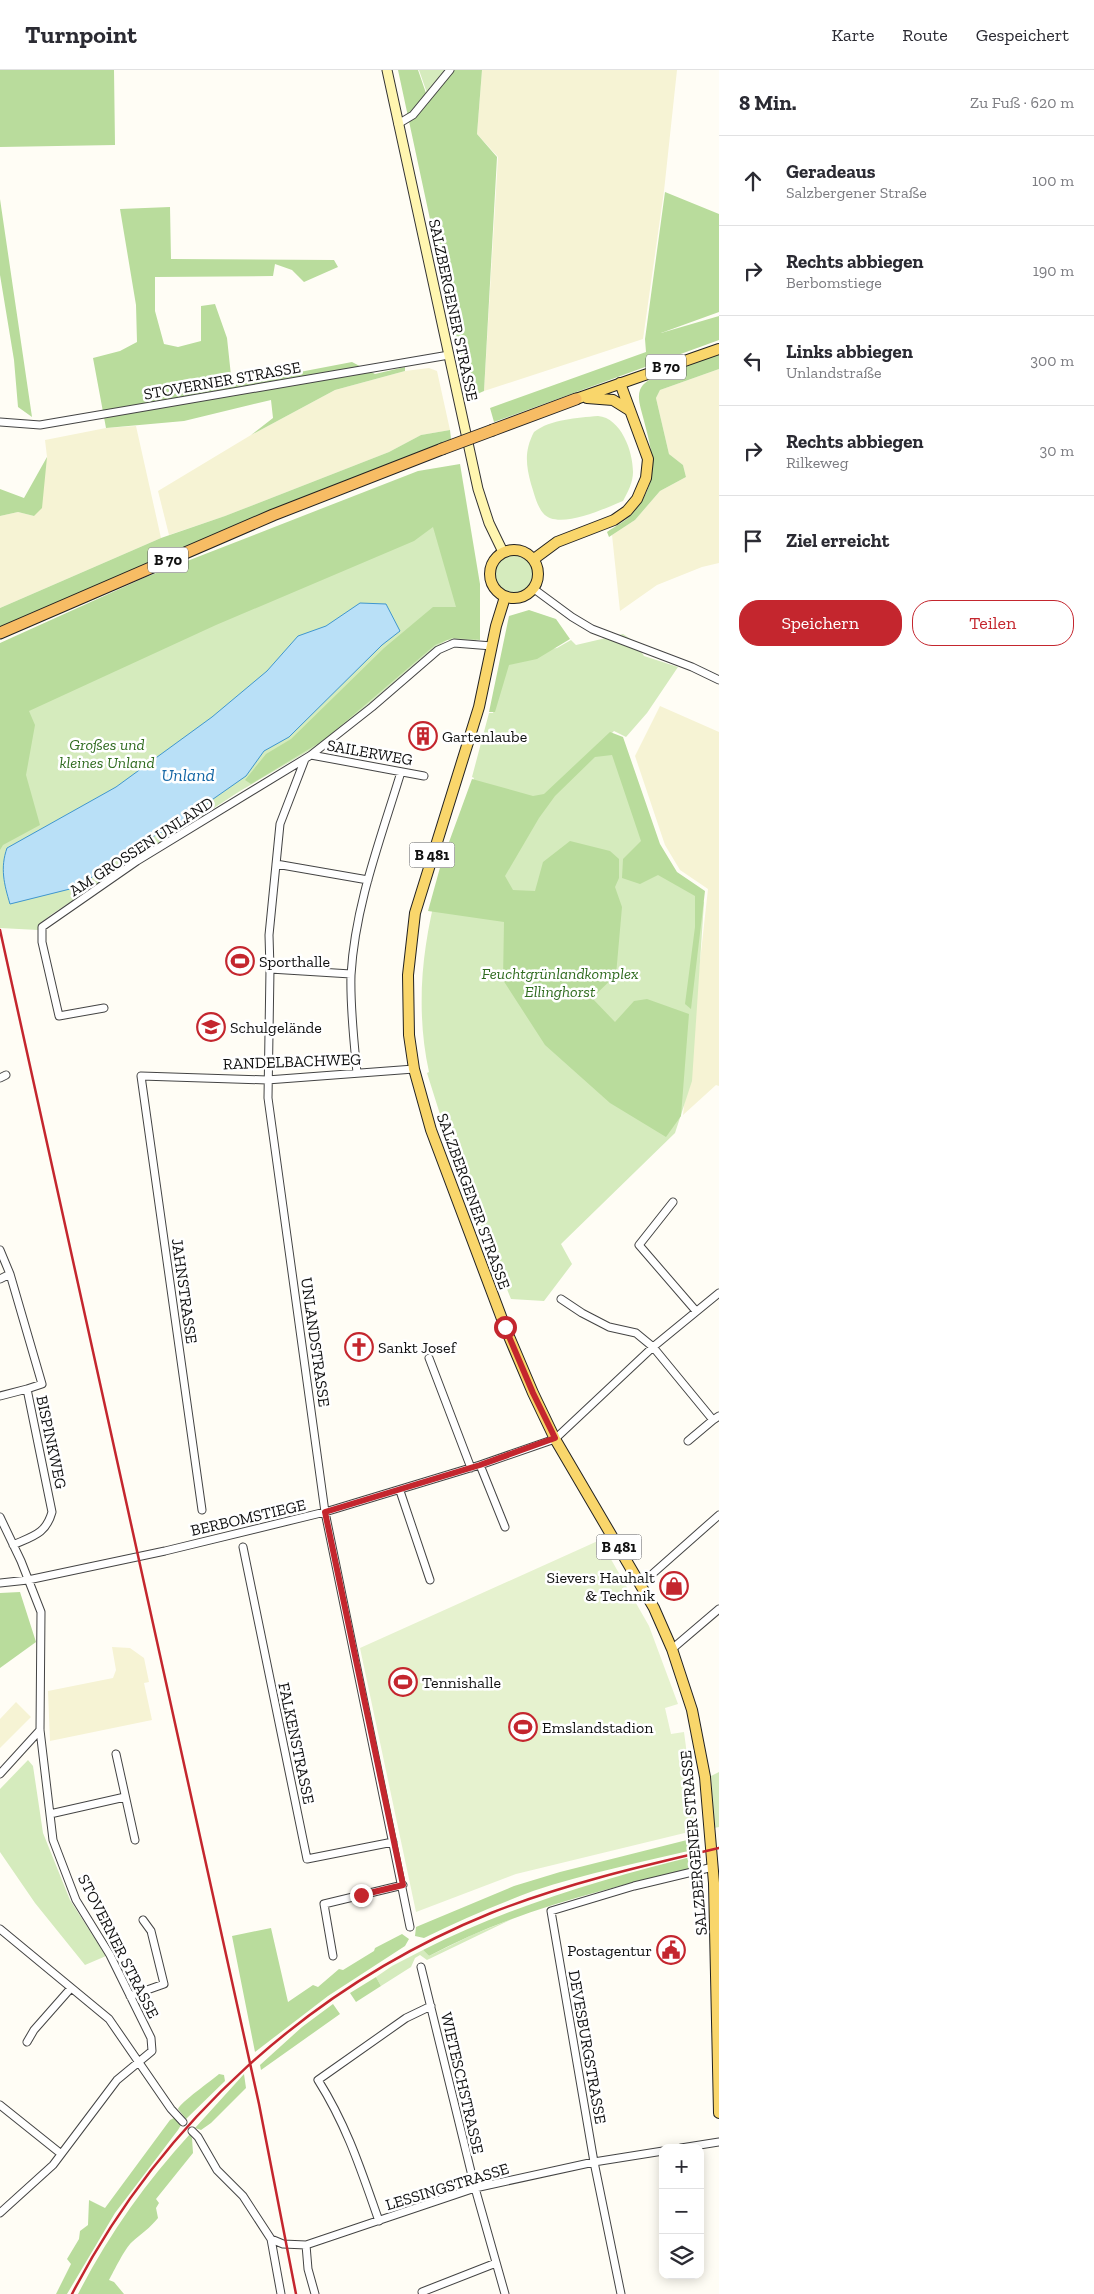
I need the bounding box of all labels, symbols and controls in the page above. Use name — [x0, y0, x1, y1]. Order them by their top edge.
text: Turnpoint — [25, 20, 137, 49]
text: Karte — [831, 24, 874, 46]
text: Route — [902, 24, 948, 46]
text: Gespeichert — [976, 24, 1069, 46]
text: 8 Min. — [739, 90, 797, 115]
text: Zu Fuß · 620 m — [970, 93, 1074, 112]
text: Geradeaus — [786, 160, 876, 183]
icon: ahead — [739, 167, 767, 195]
text: 100 m — [1032, 171, 1074, 190]
text: Salzbergener Straße — [786, 183, 927, 202]
street label: SALZBERGENER STRASSE — [425, 217, 482, 403]
text: Rechts abbiegen — [786, 250, 924, 273]
icon: right — [739, 257, 767, 285]
text: 190 m — [1033, 261, 1074, 280]
text: Berbomstiege — [786, 273, 882, 292]
text: Links abbiegen — [786, 340, 913, 363]
icon: left — [739, 347, 767, 375]
text: 300 m — [1030, 351, 1074, 370]
road number: B 70 — [646, 354, 686, 380]
street label: STOVERNER STRASSE — [142, 357, 302, 404]
text: Unlandstraße — [786, 363, 882, 382]
text: Rechts abbiegen — [786, 430, 924, 453]
icon: right — [739, 437, 767, 465]
text: 30 m — [1040, 441, 1074, 460]
text: Rilkeweg — [786, 453, 848, 472]
icon: arrive — [739, 527, 767, 555]
text: Ziel erreicht — [786, 529, 889, 552]
road number: B 70 — [148, 548, 188, 572]
button: Speichern — [739, 600, 902, 646]
button: Teilen — [912, 600, 1074, 646]
building icon: Gartenlaube — [408, 721, 438, 751]
place label: Gartenlaube — [442, 727, 527, 746]
park label: Großes und kleines Unland — [59, 735, 155, 772]
street label: SAILERWEG — [326, 736, 414, 769]
water label: Unland — [161, 764, 215, 786]
street label: AM GROSSEN UNLAND — [66, 793, 217, 900]
road number: B 481 — [410, 842, 454, 868]
sports icon: Sporthalle — [225, 946, 255, 976]
place label: Sporthalle — [259, 952, 330, 971]
park label: Feuchtgrünlandkomplex Ellinghorst — [481, 964, 639, 1001]
school or university icon: Schulgelände — [196, 1012, 226, 1042]
place label: Schulgelände — [230, 1018, 322, 1037]
street label: RANDELBACHWEG — [223, 1050, 362, 1073]
street label: SALZBERGENER STRASSE — [433, 1111, 514, 1292]
street label: JAHNSTRASSE — [168, 1237, 201, 1345]
street label: UNLANDSTRASSE — [297, 1276, 334, 1408]
route start — [494, 1316, 517, 1339]
church icon: Sankt Josef — [344, 1332, 374, 1362]
place label: Sankt Josef — [378, 1338, 458, 1357]
street label: BISPINKWEG — [32, 1394, 71, 1491]
street label: BERBOMSTIEGE — [189, 1495, 308, 1540]
road number: B 481 — [596, 1534, 642, 1560]
place label: Sievers Hauhalt & Technik — [547, 1568, 656, 1605]
shop icon: Sievers Hauhalt & Technik — [659, 1571, 689, 1601]
sports icon: Tennishalle — [388, 1667, 418, 1697]
place label: Tennishalle — [422, 1673, 501, 1692]
street label: FALKENSTRASSE — [274, 1681, 319, 1806]
sports icon: Emslandstadion — [508, 1712, 538, 1742]
place label: Emslandstadion — [542, 1718, 654, 1737]
street label: SALZBERGENER STRASSE — [676, 1750, 711, 1936]
street label: STOVERNER STRASSE — [74, 1871, 163, 2021]
route end — [350, 1884, 373, 1907]
public building icon: Postagentur — [656, 1935, 686, 1965]
place label: Postagentur — [567, 1941, 652, 1960]
street label: DEVESBURGSTRASSE — [565, 1969, 610, 2125]
street label: WIETESCHSTRASSE — [437, 2010, 488, 2156]
map controls — [659, 2144, 704, 2279]
button: + — [659, 2144, 704, 2189]
street label: LESSINGSTRASSE — [383, 2159, 511, 2214]
button: − — [659, 2189, 704, 2234]
button: layers — [659, 2234, 704, 2279]

